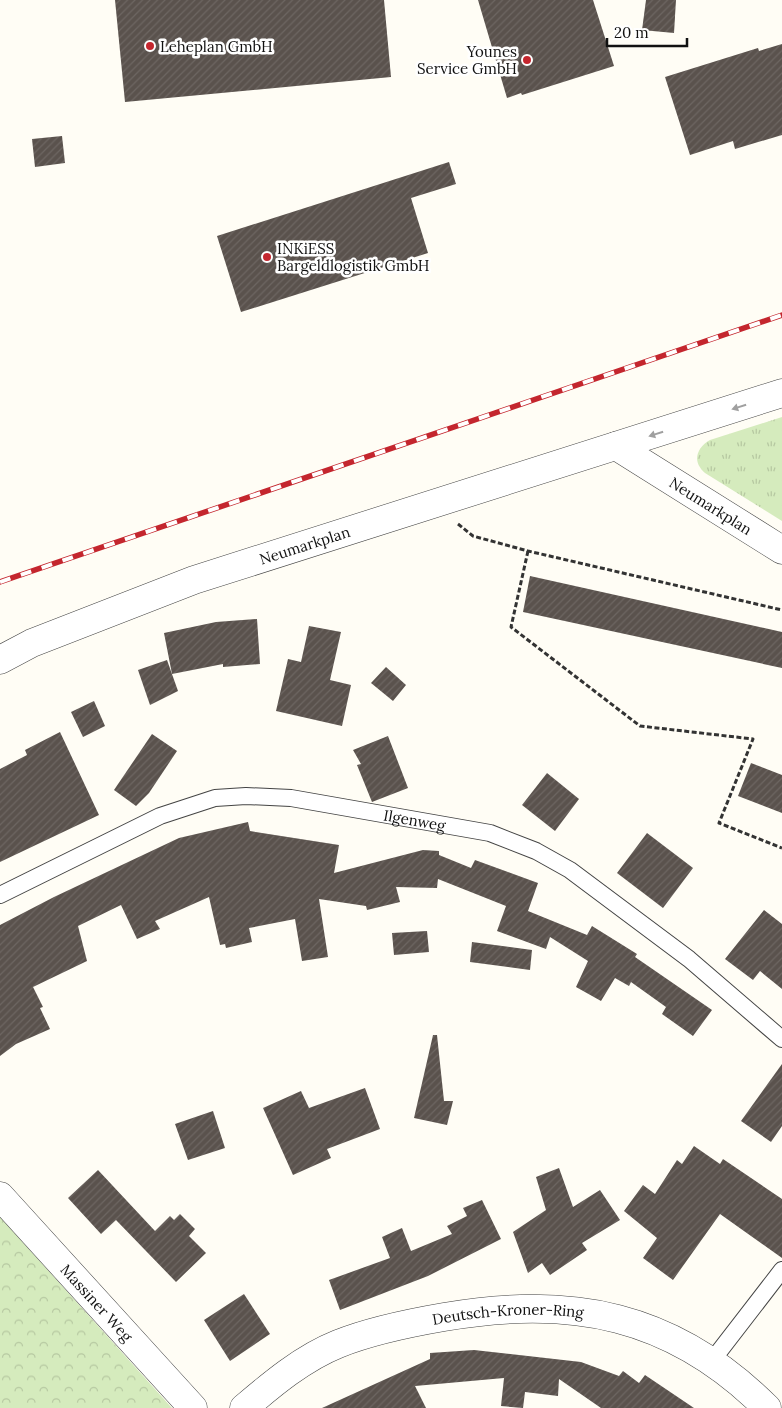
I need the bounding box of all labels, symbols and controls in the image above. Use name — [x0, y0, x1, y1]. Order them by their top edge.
scale bar — [607, 15, 687, 47]
text: 20 m — [614, 23, 649, 42]
place label: Leheplan GmbH — [160, 37, 273, 56]
marker: Leheplan GmbH — [144, 40, 156, 52]
place label: Younes Service GmbH — [417, 42, 517, 78]
marker: Younes Service GmbH — [521, 54, 533, 66]
place label: INKiESS Bargeldlogistik GmbH — [277, 239, 429, 275]
marker: INKiESS Bargeldlogistik GmbH — [261, 251, 273, 263]
one-way arrow — [731, 404, 746, 412]
one-way arrow — [648, 430, 663, 438]
street label: Neumarkplan — [666, 472, 756, 538]
street label: Neumarkplan — [257, 522, 352, 568]
street label: Ilgenweg — [382, 805, 448, 835]
street label: Massiner Weg — [57, 1260, 137, 1346]
street label: Deutsch-Kroner-Ring — [431, 1299, 586, 1328]

